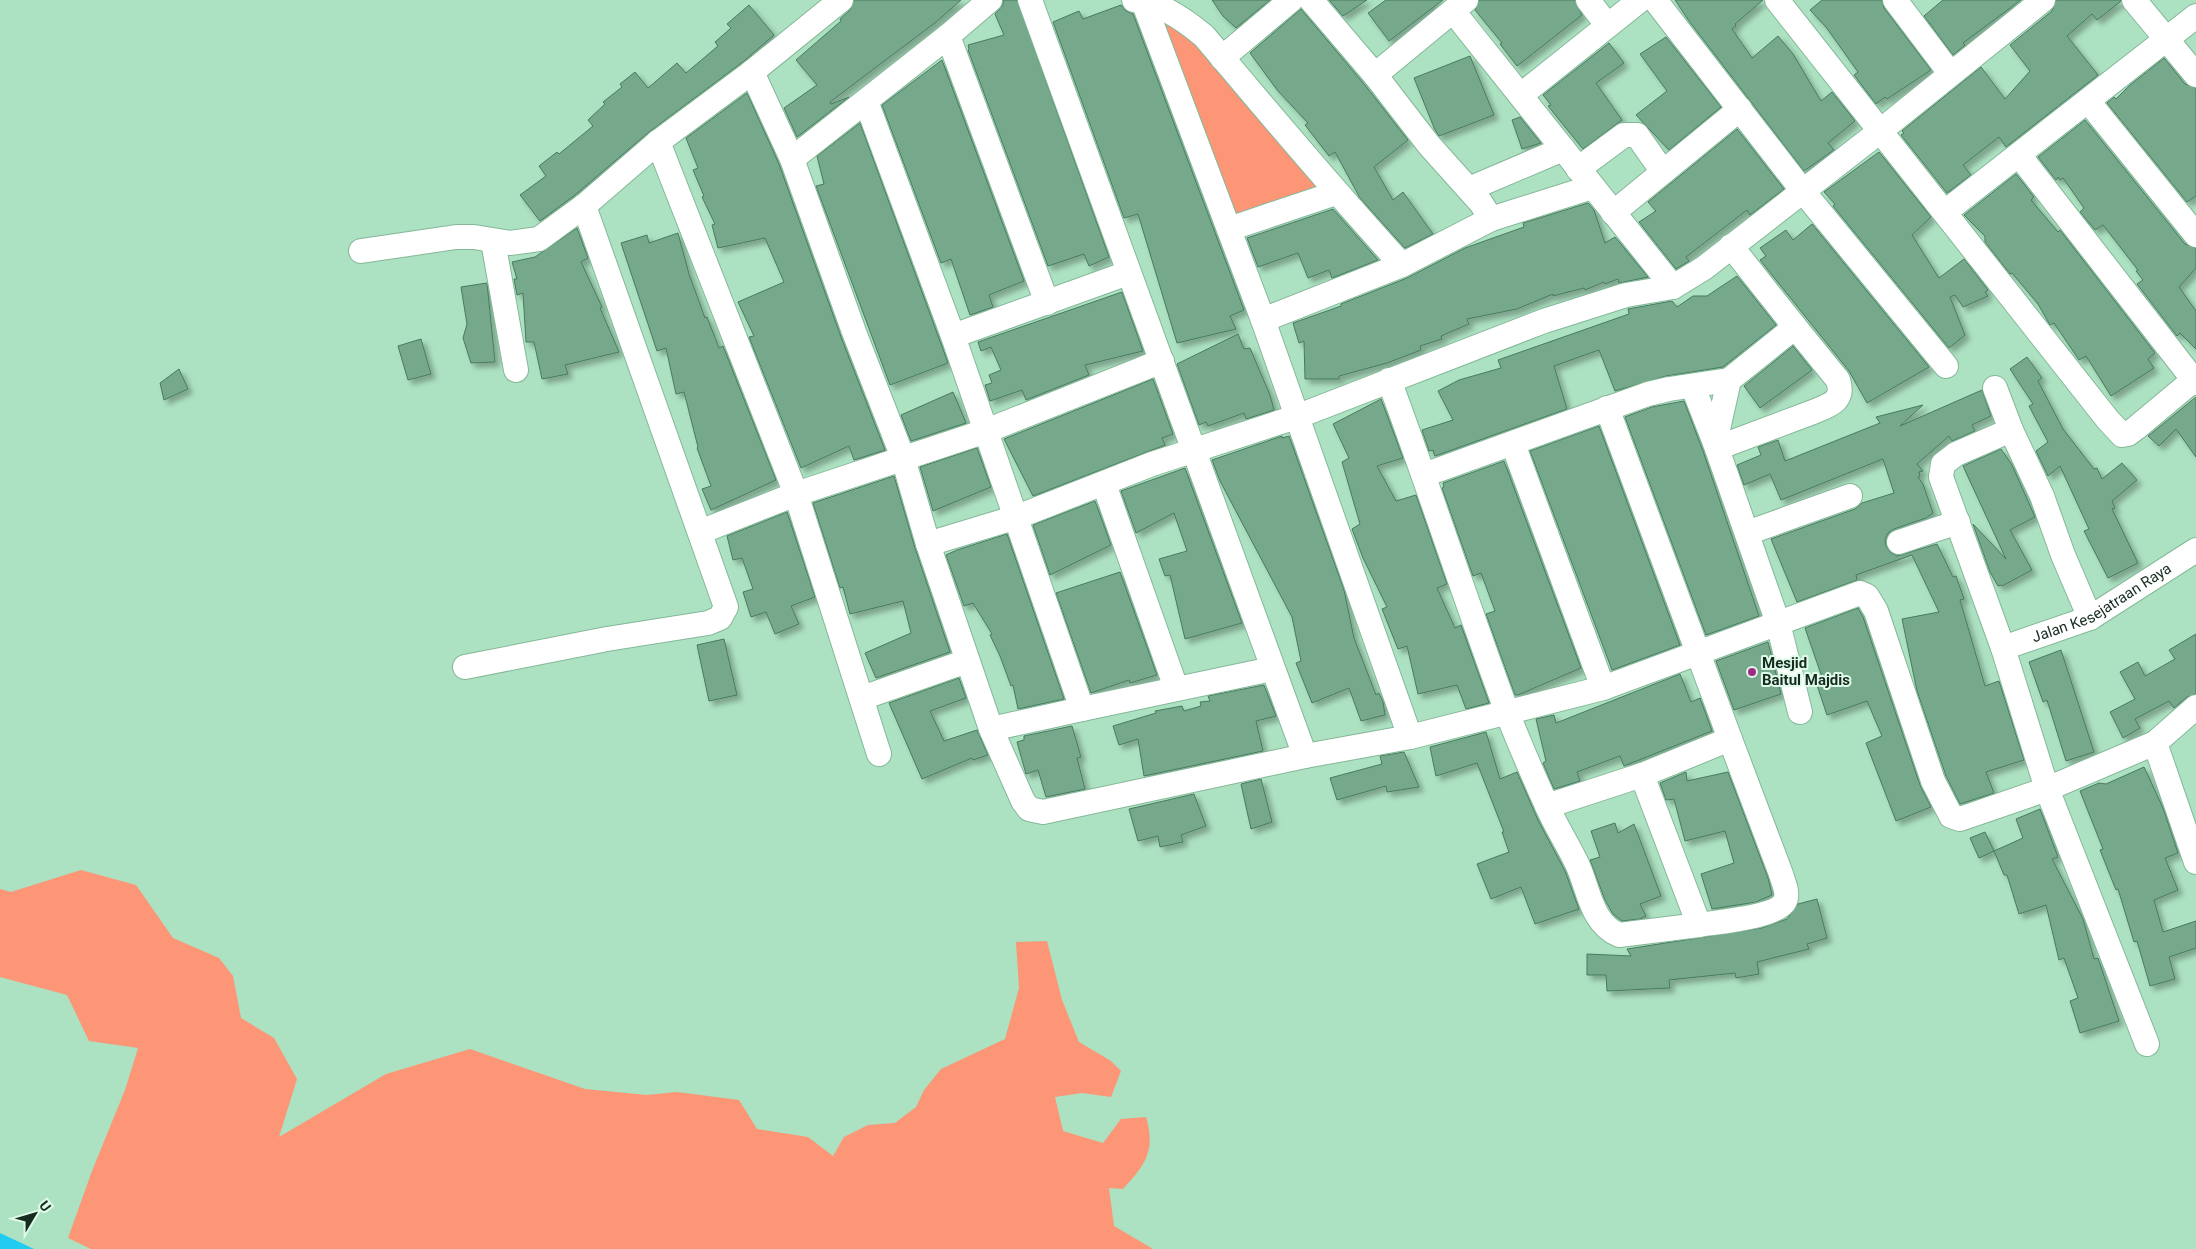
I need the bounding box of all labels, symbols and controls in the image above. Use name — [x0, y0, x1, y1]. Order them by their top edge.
street label: Jalan Kesejatraan Raya — [2030, 559, 2175, 646]
place label: Mesjid Baitul Majdis — [1762, 654, 1850, 689]
marker: Mesjid Baitul Majdis — [1746, 666, 1758, 678]
north arrow — [10, 1189, 60, 1239]
text: U — [36, 1197, 54, 1215]

